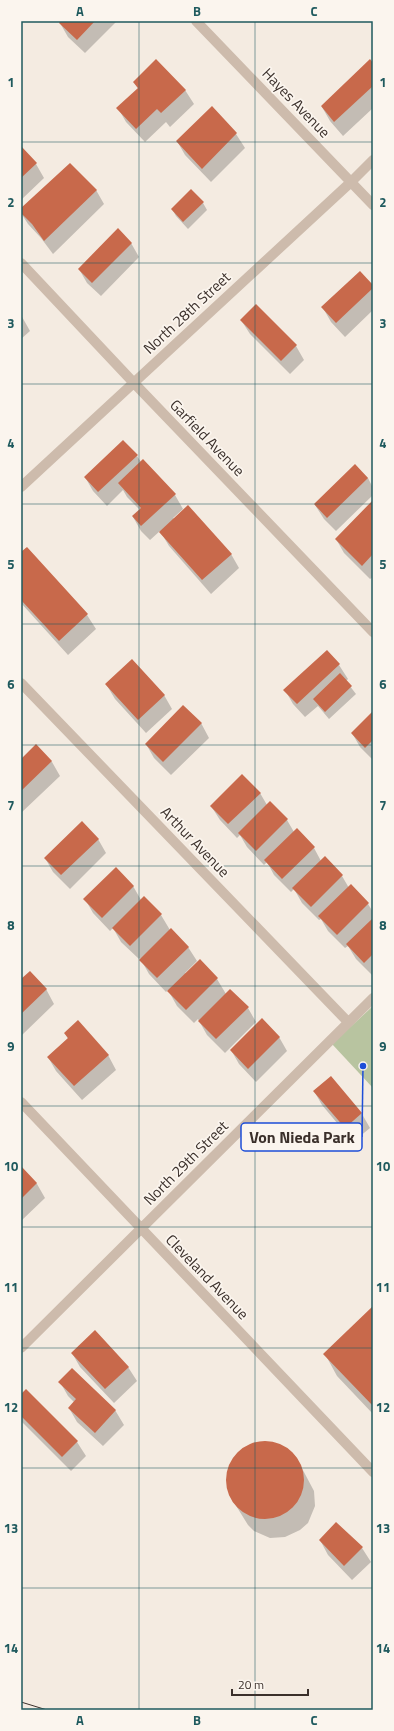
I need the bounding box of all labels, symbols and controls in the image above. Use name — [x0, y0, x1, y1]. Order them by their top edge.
text: A — [76, 1, 84, 21]
text: B — [193, 1, 201, 21]
text: C — [310, 1, 318, 21]
street label: Hayes Avenue — [257, 62, 336, 143]
text: 1 — [7, 72, 15, 92]
text: 1 — [379, 72, 387, 92]
text: 2 — [7, 192, 15, 212]
text: 2 — [379, 192, 387, 212]
street label: North 28th Street — [138, 266, 236, 359]
text: 3 — [7, 313, 15, 333]
text: 3 — [379, 313, 387, 333]
street label: Garfield Avenue — [165, 394, 250, 481]
text: 4 — [7, 433, 15, 453]
text: 4 — [379, 433, 387, 453]
text: 5 — [7, 554, 15, 574]
text: 5 — [379, 554, 387, 574]
text: 6 — [7, 674, 15, 694]
text: 6 — [379, 674, 387, 694]
text: 7 — [7, 795, 15, 815]
text: 7 — [379, 795, 387, 815]
street label: Arthur Avenue — [156, 801, 235, 882]
text: 8 — [7, 915, 15, 935]
text: 8 — [379, 915, 387, 935]
text: 9 — [7, 1036, 15, 1056]
text: 9 — [379, 1036, 387, 1056]
street label: North 29th Street — [138, 1114, 234, 1210]
callout: Von Nieda Park — [241, 1123, 362, 1151]
text: Von Nieda Park — [249, 1125, 356, 1149]
text: 10 — [4, 1156, 18, 1176]
text: 10 — [376, 1156, 390, 1176]
street label: Cleveland Avenue — [161, 1229, 254, 1325]
text: 11 — [4, 1277, 18, 1297]
text: 11 — [376, 1277, 390, 1297]
text: 12 — [4, 1397, 18, 1417]
text: 12 — [376, 1397, 390, 1417]
text: 13 — [4, 1518, 18, 1538]
text: 13 — [376, 1518, 390, 1538]
text: 14 — [4, 1638, 18, 1658]
text: 14 — [376, 1638, 390, 1658]
scale bar — [232, 1671, 308, 1697]
text: 20 m — [238, 1675, 264, 1694]
text: A — [76, 1710, 84, 1730]
text: B — [193, 1710, 201, 1730]
text: C — [310, 1710, 318, 1730]

